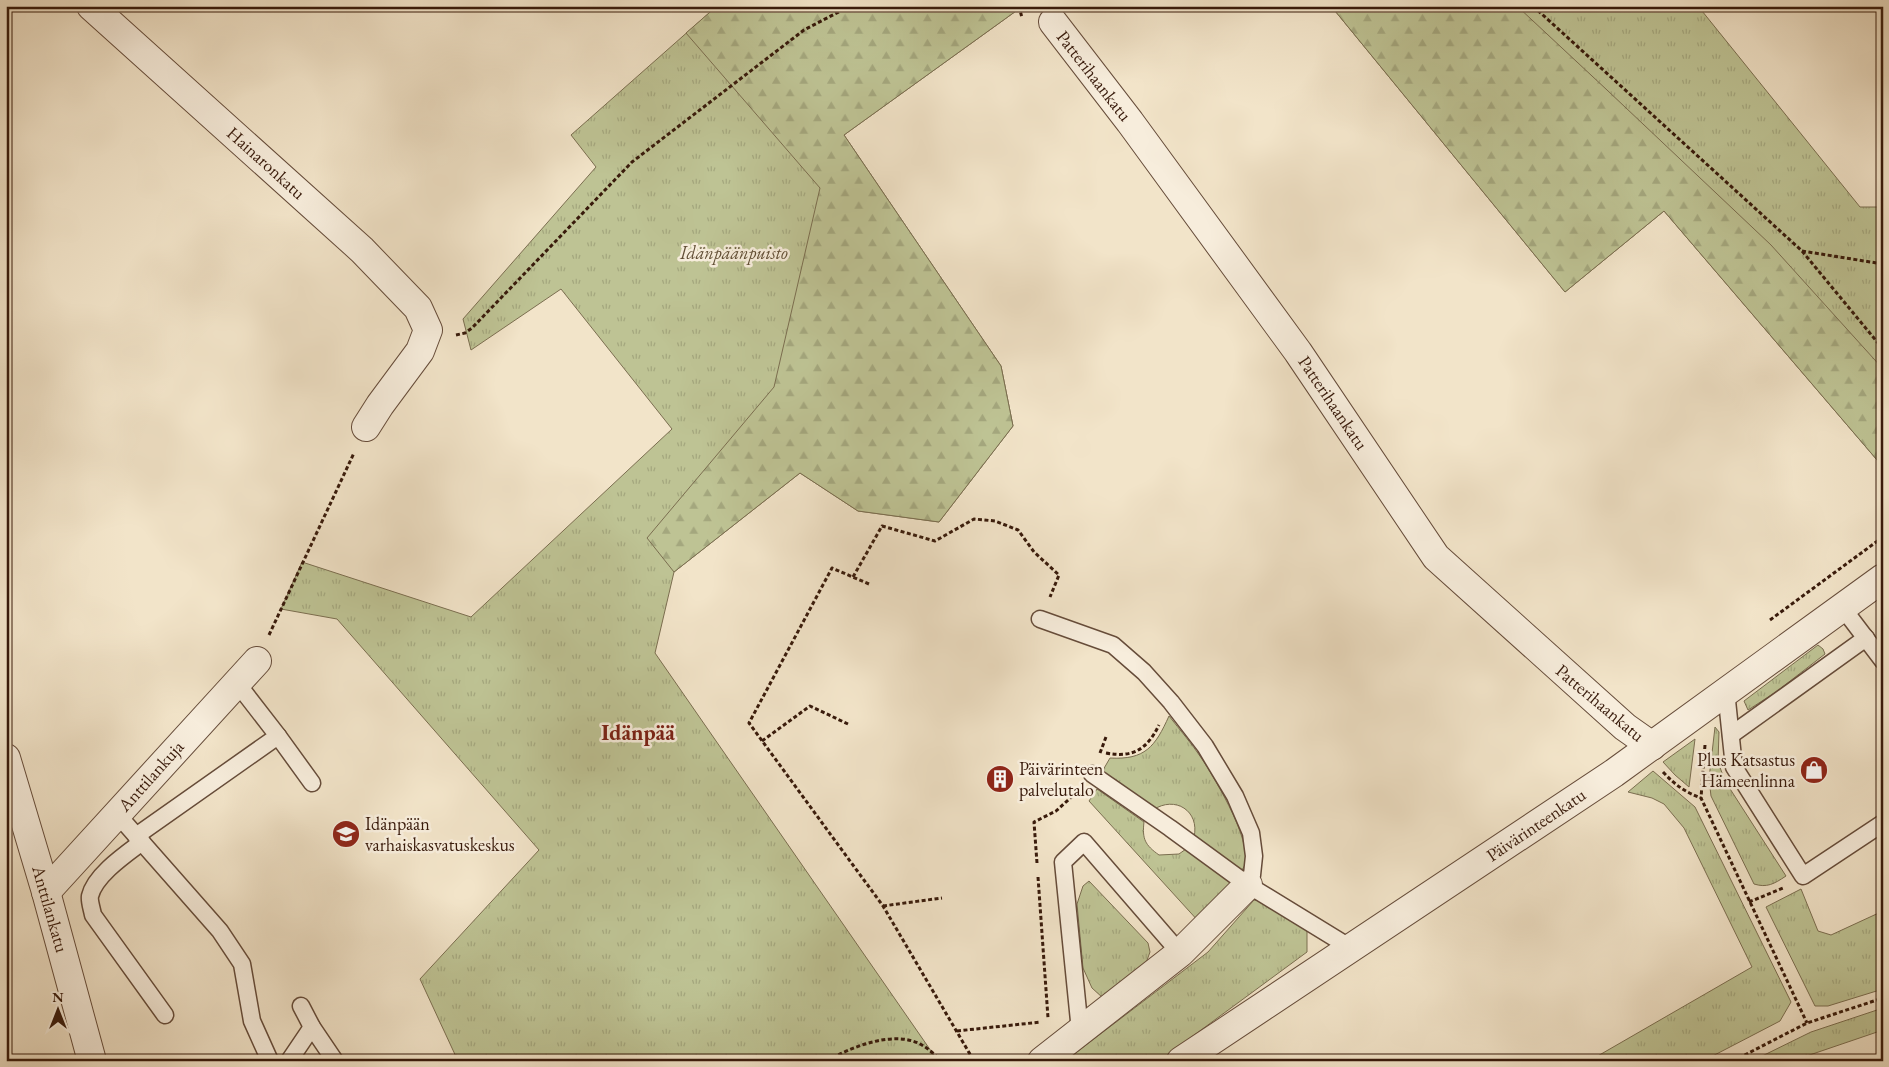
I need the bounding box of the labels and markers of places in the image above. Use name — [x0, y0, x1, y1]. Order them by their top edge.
place label: Plus Katsastus Hämeenlinna — [1697, 748, 1796, 792]
shop icon: Plus Katsastus Hämeenlinna — [1799, 755, 1829, 785]
place label: Päivärinteen palvelutalo — [1019, 757, 1104, 801]
building icon: Päivärinteen palvelutalo — [985, 764, 1015, 794]
place label: Idänpään varhaiskasvatuskeskus — [365, 812, 515, 856]
school or university icon: Idänpään varhaiskasvatuskeskus — [331, 819, 361, 849]

